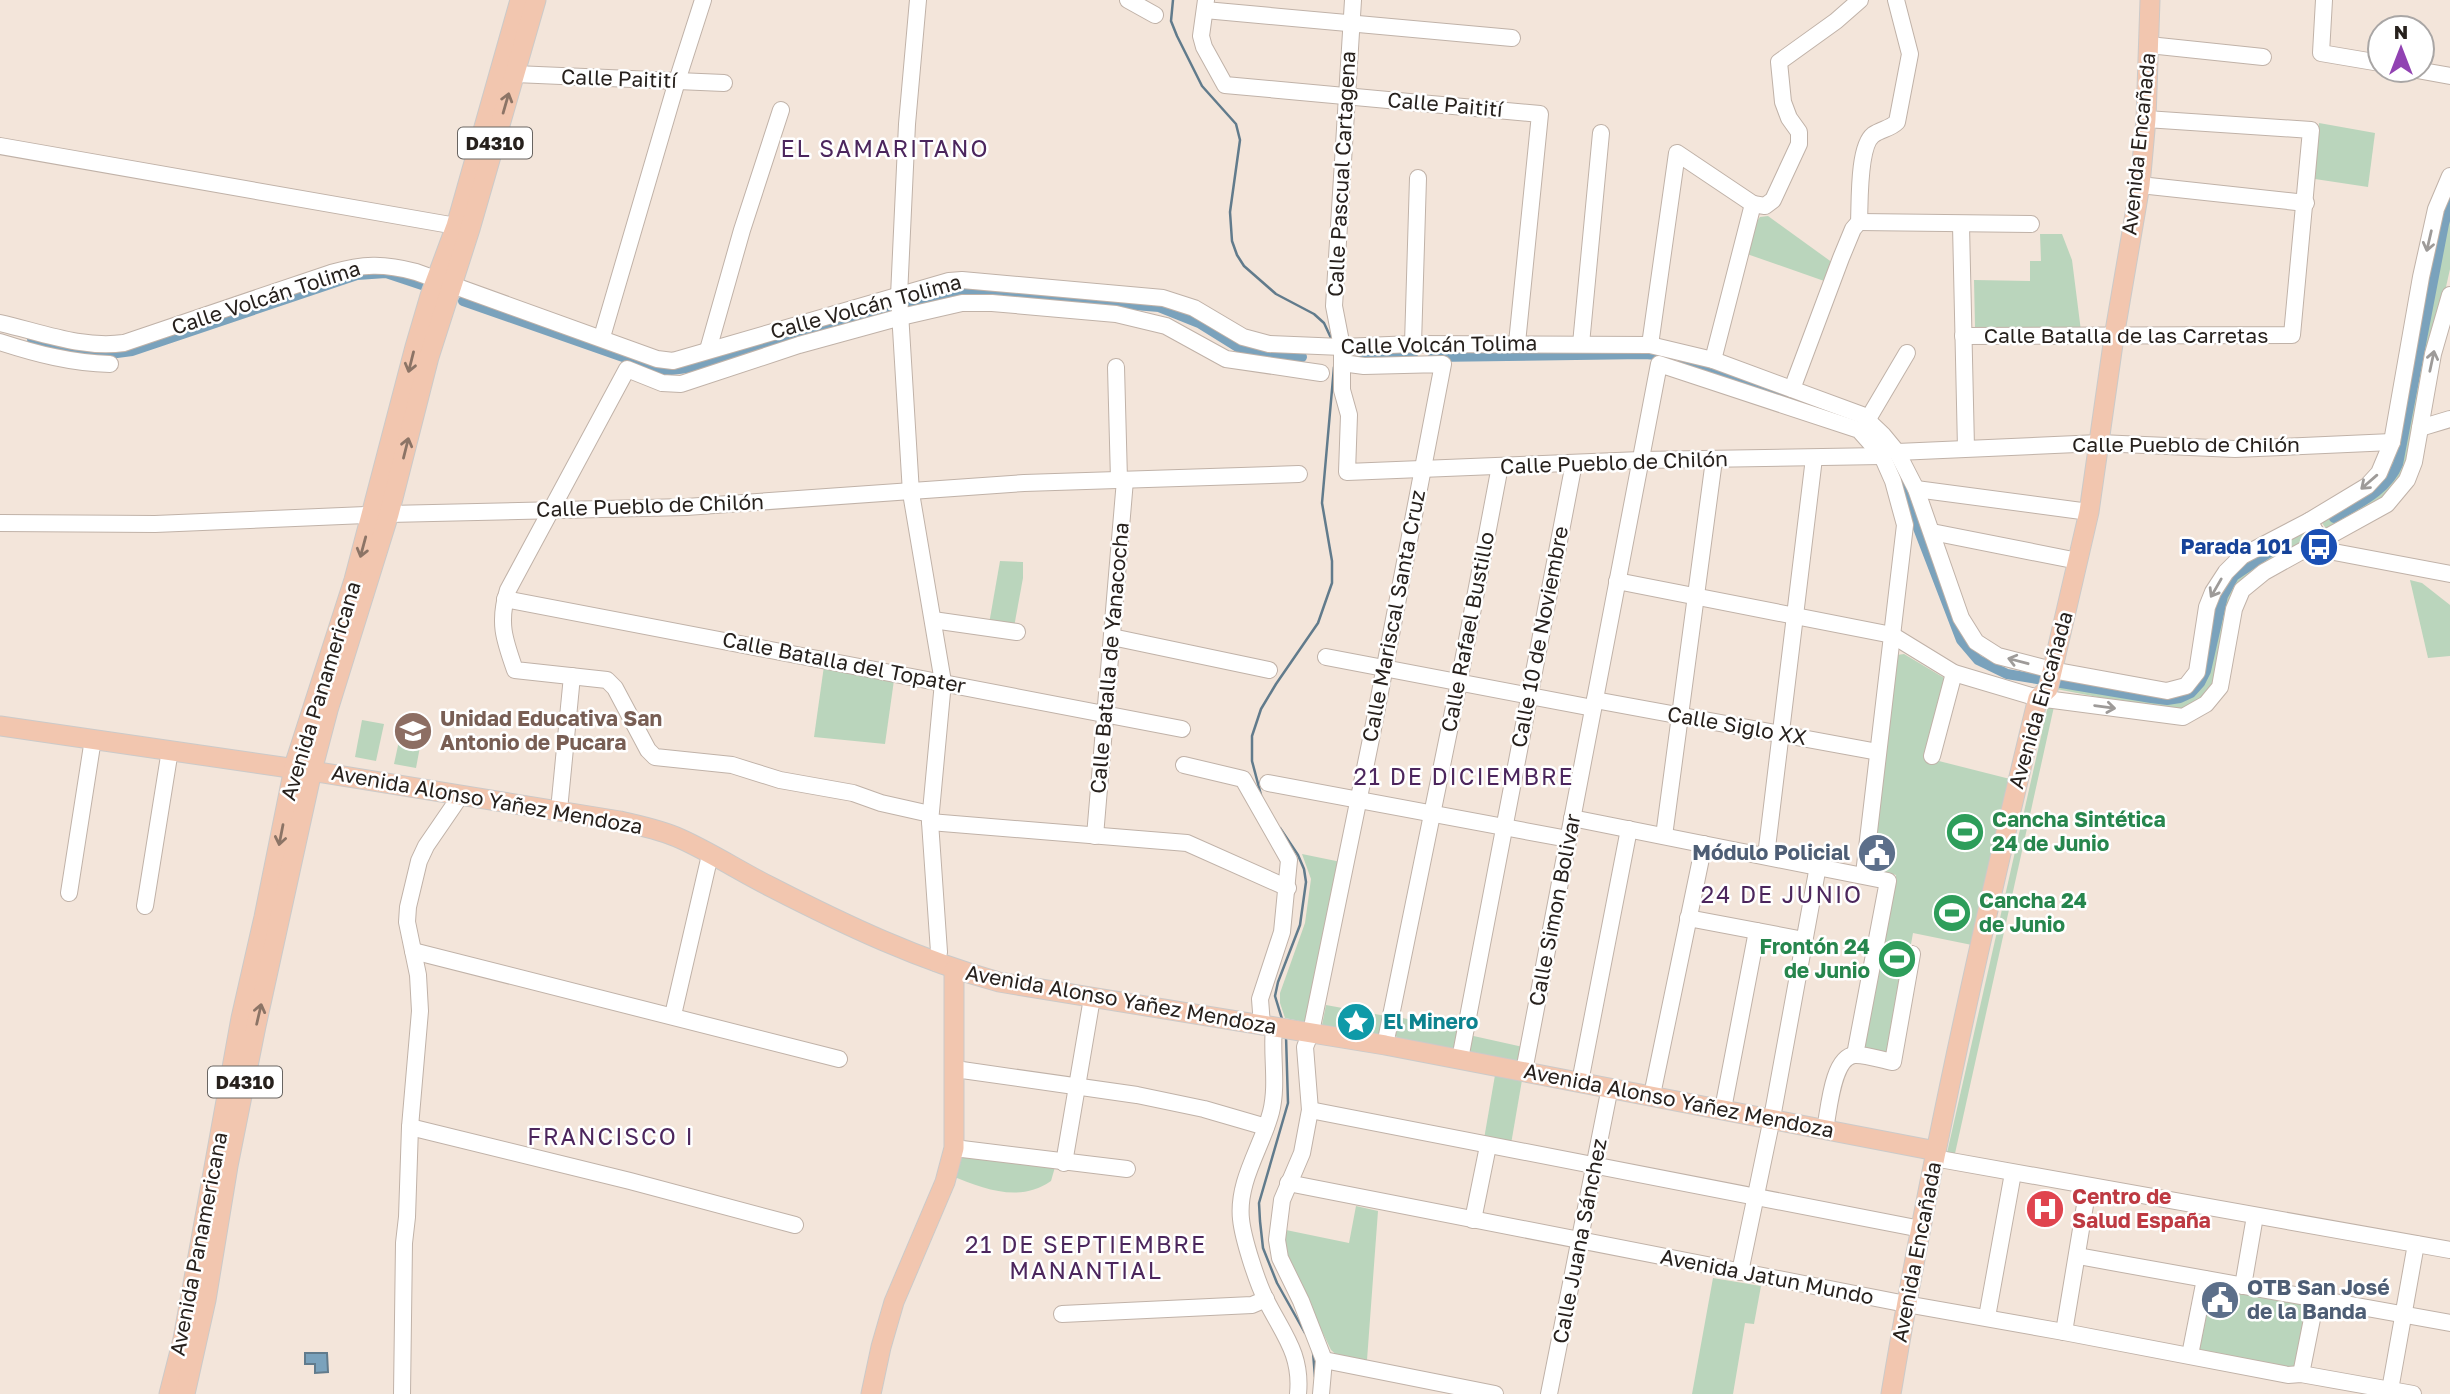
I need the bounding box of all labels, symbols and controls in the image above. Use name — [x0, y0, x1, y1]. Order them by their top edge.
north arrow — [2366, 14, 2436, 84]
text: N — [2394, 20, 2408, 43]
street label: Calle Pascual Cartagena — [1322, 50, 1360, 298]
street label: Avenida Encañada — [2115, 51, 2161, 237]
street label: Calle Paitití — [561, 63, 679, 93]
street label: Calle Paitití — [1386, 86, 1505, 122]
one-way arrow — [501, 92, 514, 114]
road number: D4310 — [458, 127, 532, 158]
district label: EL SAMARITANO — [780, 134, 990, 162]
one-way arrow — [2422, 229, 2435, 252]
street label: Calle Volcán Tolima — [168, 254, 363, 340]
street label: Calle Volcán Tolima — [767, 268, 964, 344]
street label: Calle Batalla de las Carretas — [1984, 322, 2268, 348]
street label: Calle Volcán Tolima — [1340, 329, 1538, 359]
one-way arrow — [404, 350, 417, 373]
one-way arrow — [2427, 350, 2440, 372]
street label: Calle Pueblo de Chilón — [2072, 431, 2300, 457]
one-way arrow — [400, 437, 413, 460]
street label: Calle Pueblo de Chilón — [1500, 445, 1728, 479]
one-way arrow — [2360, 474, 2378, 490]
street label: Calle Mariscal Santa Cruz — [1356, 487, 1430, 744]
street label: Calle Pueblo de Chilón — [536, 488, 764, 522]
street label: Calle Batalla de Yanacocha — [1084, 521, 1134, 795]
street label: Calle 10 de Noviembre — [1505, 524, 1573, 750]
bus stop icon: Parada 101 — [2298, 526, 2340, 568]
street label: Calle Rafael Bustillo — [1435, 529, 1499, 734]
place label: Parada 101 — [2180, 533, 2292, 559]
one-way arrow — [356, 536, 369, 558]
street label: Avenida Panamericana — [274, 578, 366, 803]
one-way arrow — [2209, 578, 2223, 598]
street label: Avenida Encañada — [2002, 608, 2078, 792]
street label: Calle Batalla del Topater — [720, 626, 968, 698]
one-way arrow — [2007, 654, 2030, 667]
street label: Calle Siglo XX — [1665, 700, 1809, 750]
one-way arrow — [2093, 701, 2116, 714]
place label: Unidad Educativa San Antonio de Pucara — [440, 705, 662, 755]
school or university icon: Unidad Educativa San Antonio de Pucara — [392, 710, 434, 752]
street label: Avenida Alonso Yañez Mendoza — [330, 759, 645, 839]
district label: 21 DE DICIEMBRE — [1353, 762, 1575, 790]
place label: Cancha Sintética 24 de Junio — [1992, 806, 2166, 856]
street label: Calle Simon Bolivar — [1523, 811, 1585, 1008]
sports icon: Cancha Sintética 24 de Junio — [1944, 811, 1986, 853]
one-way arrow — [273, 823, 287, 846]
public building icon: Módulo Policial — [1856, 832, 1898, 874]
place label: Módulo Policial — [1692, 839, 1850, 865]
district label: 24 DE JUNIO — [1701, 880, 1863, 908]
place label: Cancha 24 de Junio — [1979, 887, 2087, 937]
sports icon: Cancha 24 de Junio — [1931, 892, 1973, 934]
place label: Frontón 24 de Junio — [1759, 933, 1870, 983]
sports icon: Frontón 24 de Junio — [1876, 938, 1918, 980]
street label: Avenida Alonso Yañez Mendoza — [964, 959, 1279, 1039]
place icon: El Minero — [1335, 1001, 1377, 1043]
one-way arrow — [253, 1004, 266, 1026]
place label: El Minero — [1383, 1008, 1478, 1034]
street label: Avenida Alonso Yañez Mendoza — [1522, 1057, 1837, 1143]
road number: D4310 — [208, 1066, 282, 1098]
district label: FRANCISCO I — [527, 1122, 695, 1150]
street label: Avenida Panamericana — [164, 1130, 233, 1358]
street label: Calle Juana Sánchez — [1546, 1136, 1612, 1346]
street label: Avenida Encañada — [1886, 1159, 1946, 1344]
place label: Centro de Salud España — [2072, 1183, 2211, 1233]
hospital icon: Centro de Salud España — [2024, 1188, 2066, 1230]
district label: 21 DE SEPTIEMBRE MANANTIAL — [965, 1230, 1207, 1284]
street label: Avenida Jatun Mundo — [1658, 1243, 1876, 1309]
place label: OTB San José de la Banda — [2247, 1274, 2390, 1324]
public building icon: OTB San José de la Banda — [2199, 1279, 2241, 1321]

